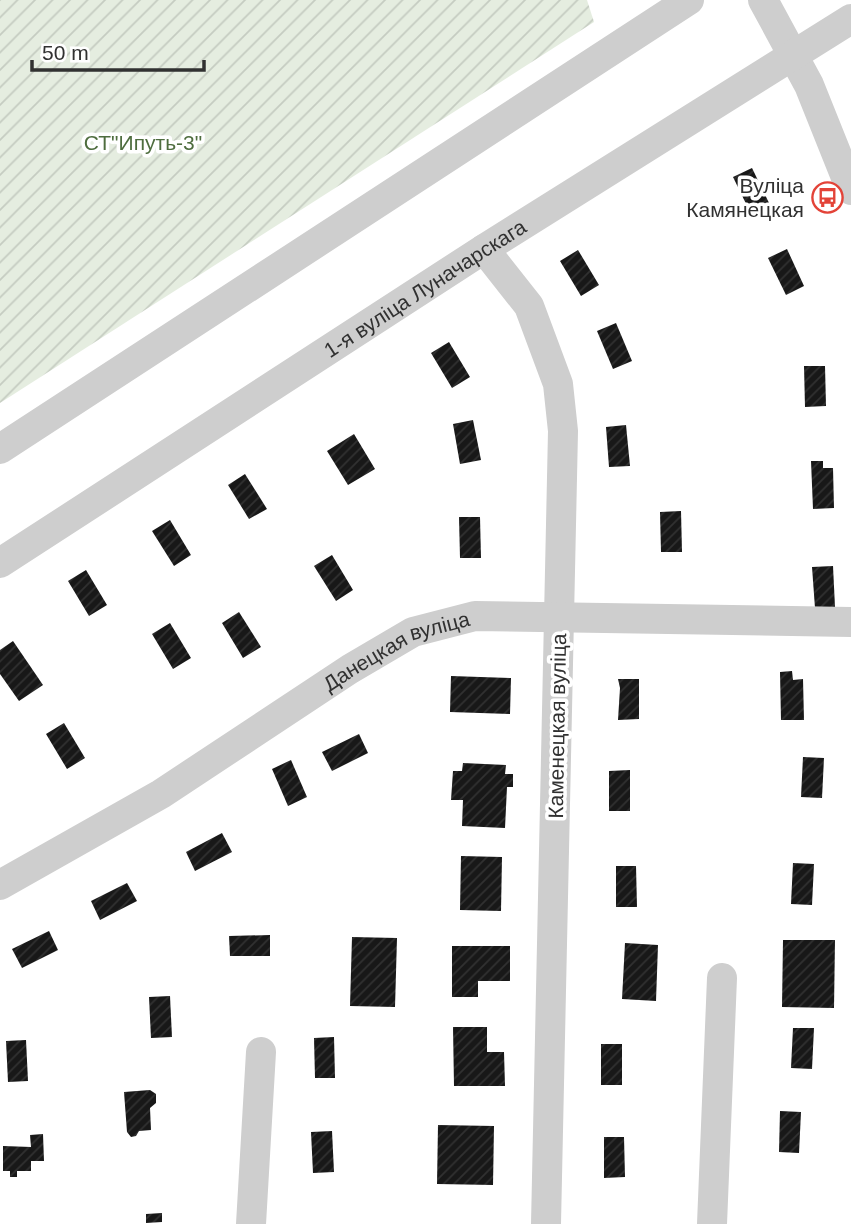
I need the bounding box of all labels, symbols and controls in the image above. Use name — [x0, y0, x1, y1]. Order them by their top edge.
scale bar — [32, 28, 203, 72]
text: 50 m — [42, 41, 89, 64]
park label: СТ"Ипуть-3" — [84, 131, 202, 154]
place label: Вуліца Камянецкая — [686, 174, 804, 221]
bus stop icon: Вуліца Камянецкая — [810, 180, 844, 214]
street label: 1-я вуліца Луначарскага — [319, 214, 530, 361]
street label: Данецкая вуліца — [319, 606, 472, 695]
street label: Каменецкая вуліца — [544, 633, 570, 819]

